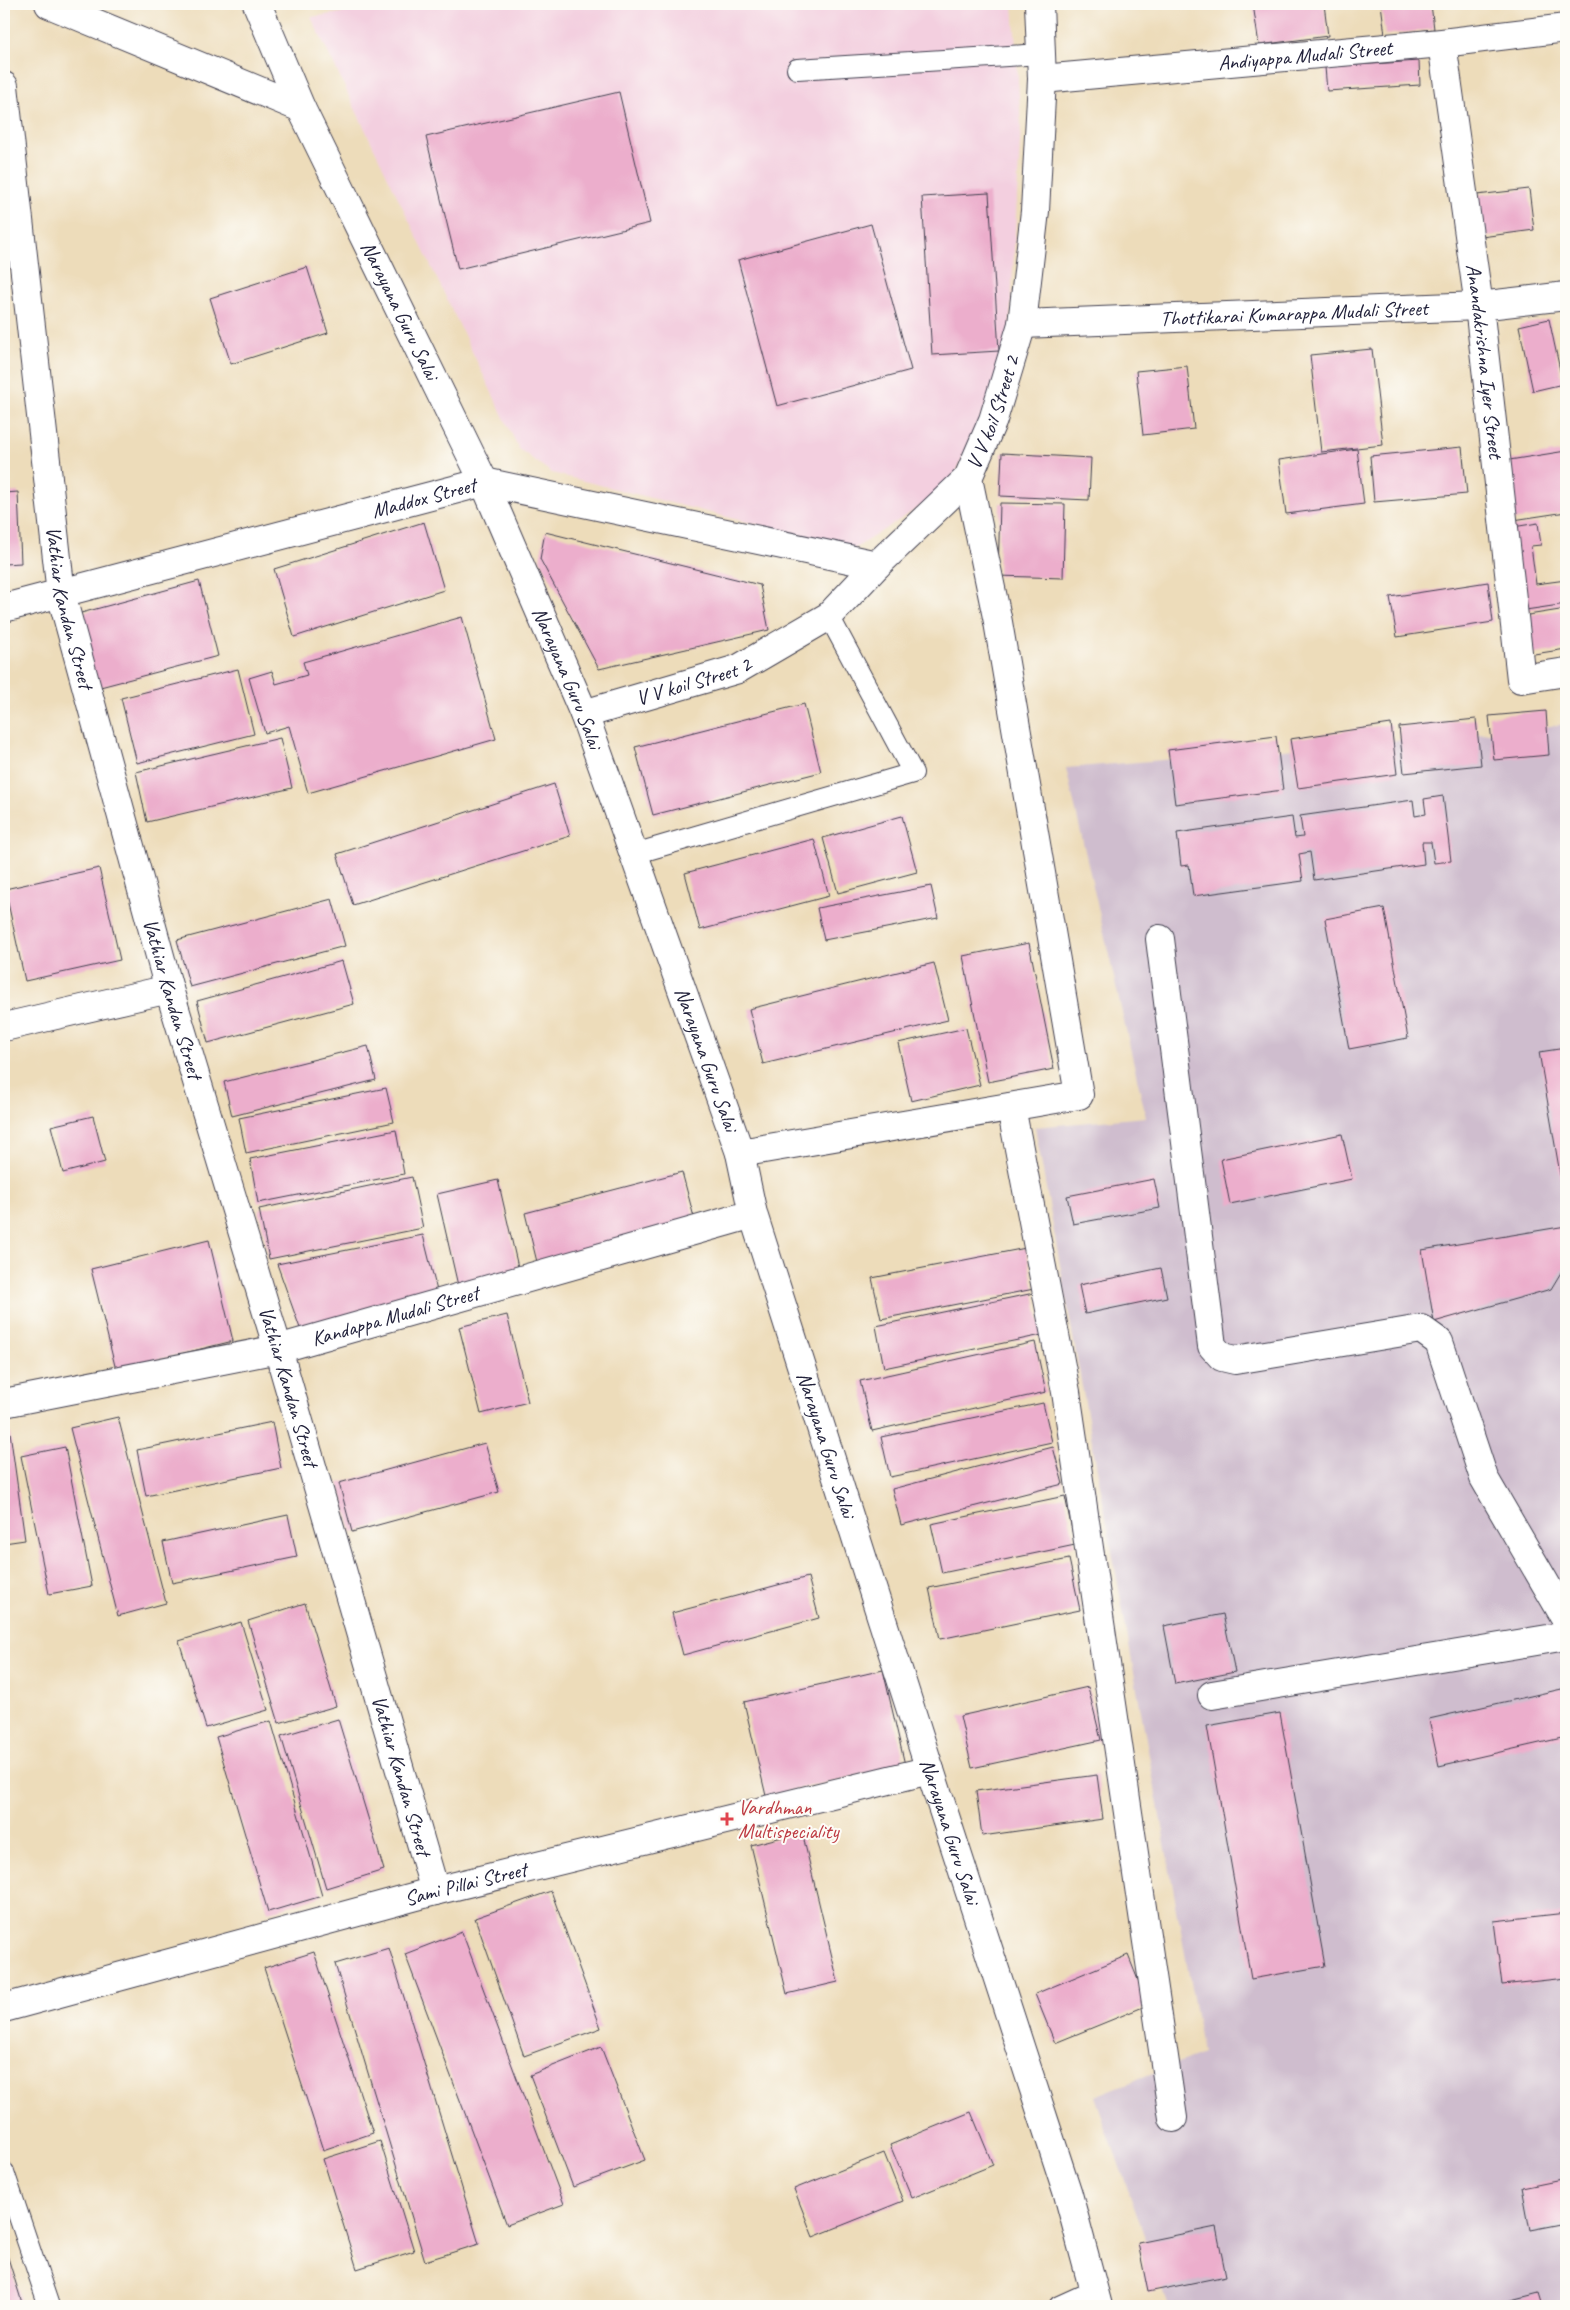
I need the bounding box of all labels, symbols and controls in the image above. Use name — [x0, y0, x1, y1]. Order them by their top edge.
street label: Andiyappa Mudali Street — [1217, 34, 1395, 76]
street label: Narayana Guru Salai — [355, 237, 446, 387]
street label: Anandakrishna Iyer Street — [1460, 262, 1509, 462]
street label: Thottikarai Kumarappa Mudali Street — [1159, 295, 1430, 332]
street label: V V koil Street 2 — [960, 351, 1025, 473]
street label: Maddox Street — [369, 471, 481, 524]
street label: Vathiar Kandan Street — [41, 525, 100, 694]
street label: Narayana Guru Salai — [526, 603, 609, 755]
street label: V V koil Street 2 — [633, 651, 757, 711]
street label: Vathiar Kandan Street — [137, 916, 209, 1085]
street label: Narayana Guru Salai — [669, 984, 745, 1138]
street label: Kandappa Mudali Street — [309, 1279, 484, 1352]
street label: Vathiar Kandan Street — [253, 1304, 325, 1473]
street label: Narayana Guru Salai — [791, 1369, 863, 1524]
street label: Vathiar Kandan Street — [366, 1693, 438, 1862]
street label: Narayana Guru Salai — [914, 1756, 987, 1910]
place label: Vardhman Multispeciality — [738, 1794, 840, 1844]
marker: Vardhman Multispeciality — [720, 1812, 734, 1826]
street label: Sami Pillai Street — [402, 1855, 532, 1912]

